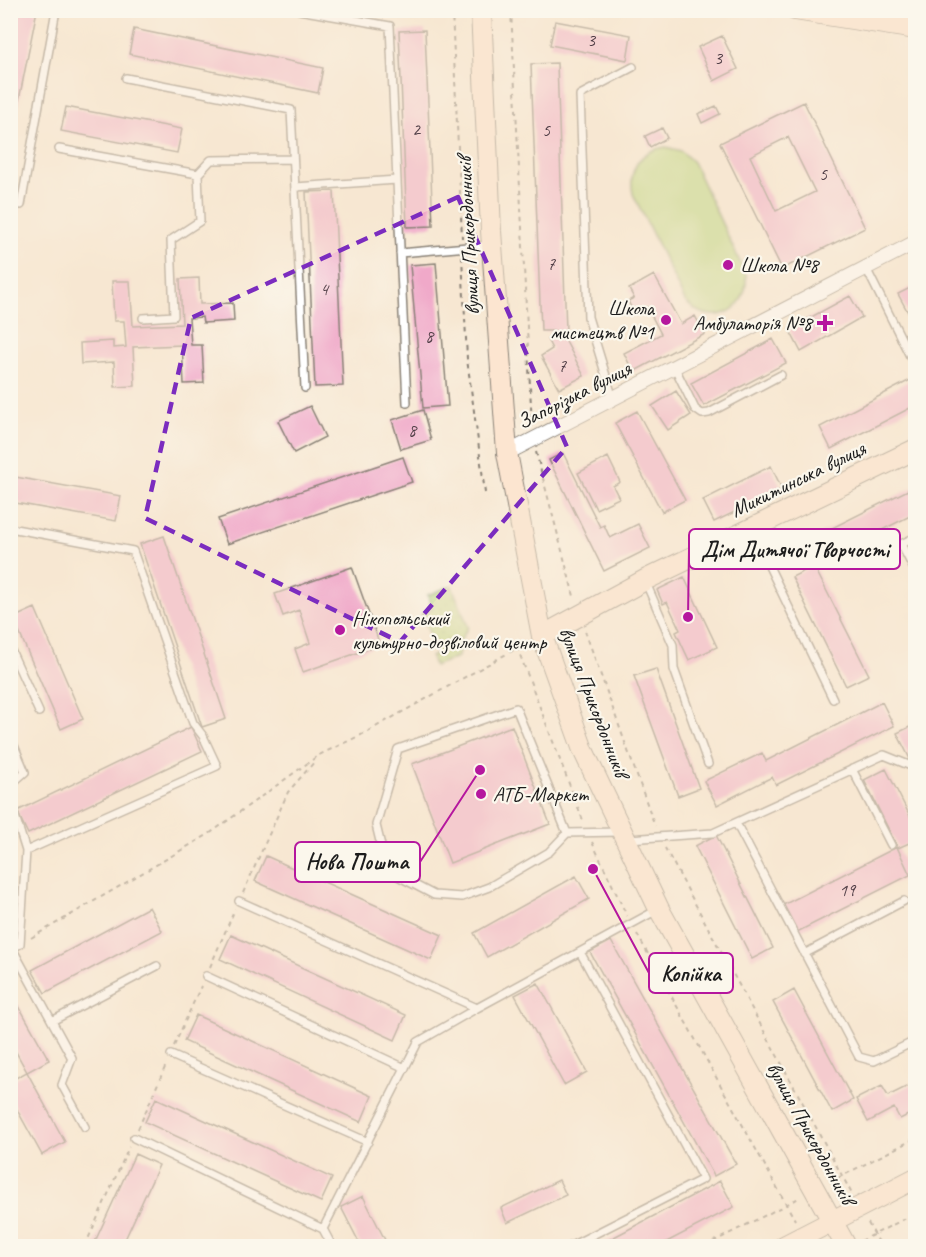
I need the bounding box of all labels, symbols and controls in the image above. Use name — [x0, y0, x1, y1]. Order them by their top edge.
house number: 3 — [587, 29, 597, 51]
house number: 3 — [714, 47, 724, 69]
house number: 2 — [412, 118, 422, 140]
house number: 5 — [542, 119, 551, 141]
street label: вулиця Прикордонників — [451, 152, 485, 316]
house number: 5 — [819, 163, 828, 185]
place label: Школа №8 — [740, 252, 821, 278]
house number: 7 — [547, 253, 556, 275]
marker: Школа №8 — [721, 258, 735, 272]
house number: 4 — [320, 278, 330, 300]
place label: Школа мистецтв №1 — [550, 295, 656, 345]
place label: Амбулаторія №8 — [693, 310, 815, 336]
marker: Школа мистецтв №1 — [659, 313, 673, 327]
marker: Амбулаторія №8 — [816, 314, 834, 332]
house number: 8 — [425, 325, 435, 347]
street label: Запорізька вулиця — [513, 355, 637, 436]
house number: 7 — [558, 355, 567, 377]
house number: 8 — [408, 419, 418, 441]
street label: Микитинська вулиця — [726, 434, 871, 523]
callout: Дім Дитячої Творчості — [689, 529, 900, 569]
text: Дім Дитячої Творчості — [701, 536, 892, 564]
place label: Нікопольський культурно-дозвіловий центр — [352, 605, 548, 655]
marker: Нікопольський культурно-дозвіловий центр — [333, 623, 347, 637]
street label: вулиця Прикордонників — [553, 623, 636, 785]
place label: АТБ-Маркет — [493, 781, 590, 807]
marker: АТБ-Маркет — [474, 787, 488, 801]
callout: Нова Пошта — [295, 842, 420, 882]
text: Нова Пошта — [306, 848, 410, 876]
house number: 19 — [839, 879, 857, 901]
callout: Копійка — [649, 953, 733, 993]
text: Копійка — [661, 960, 723, 988]
street label: вулиця Прикордонників — [761, 1057, 863, 1213]

